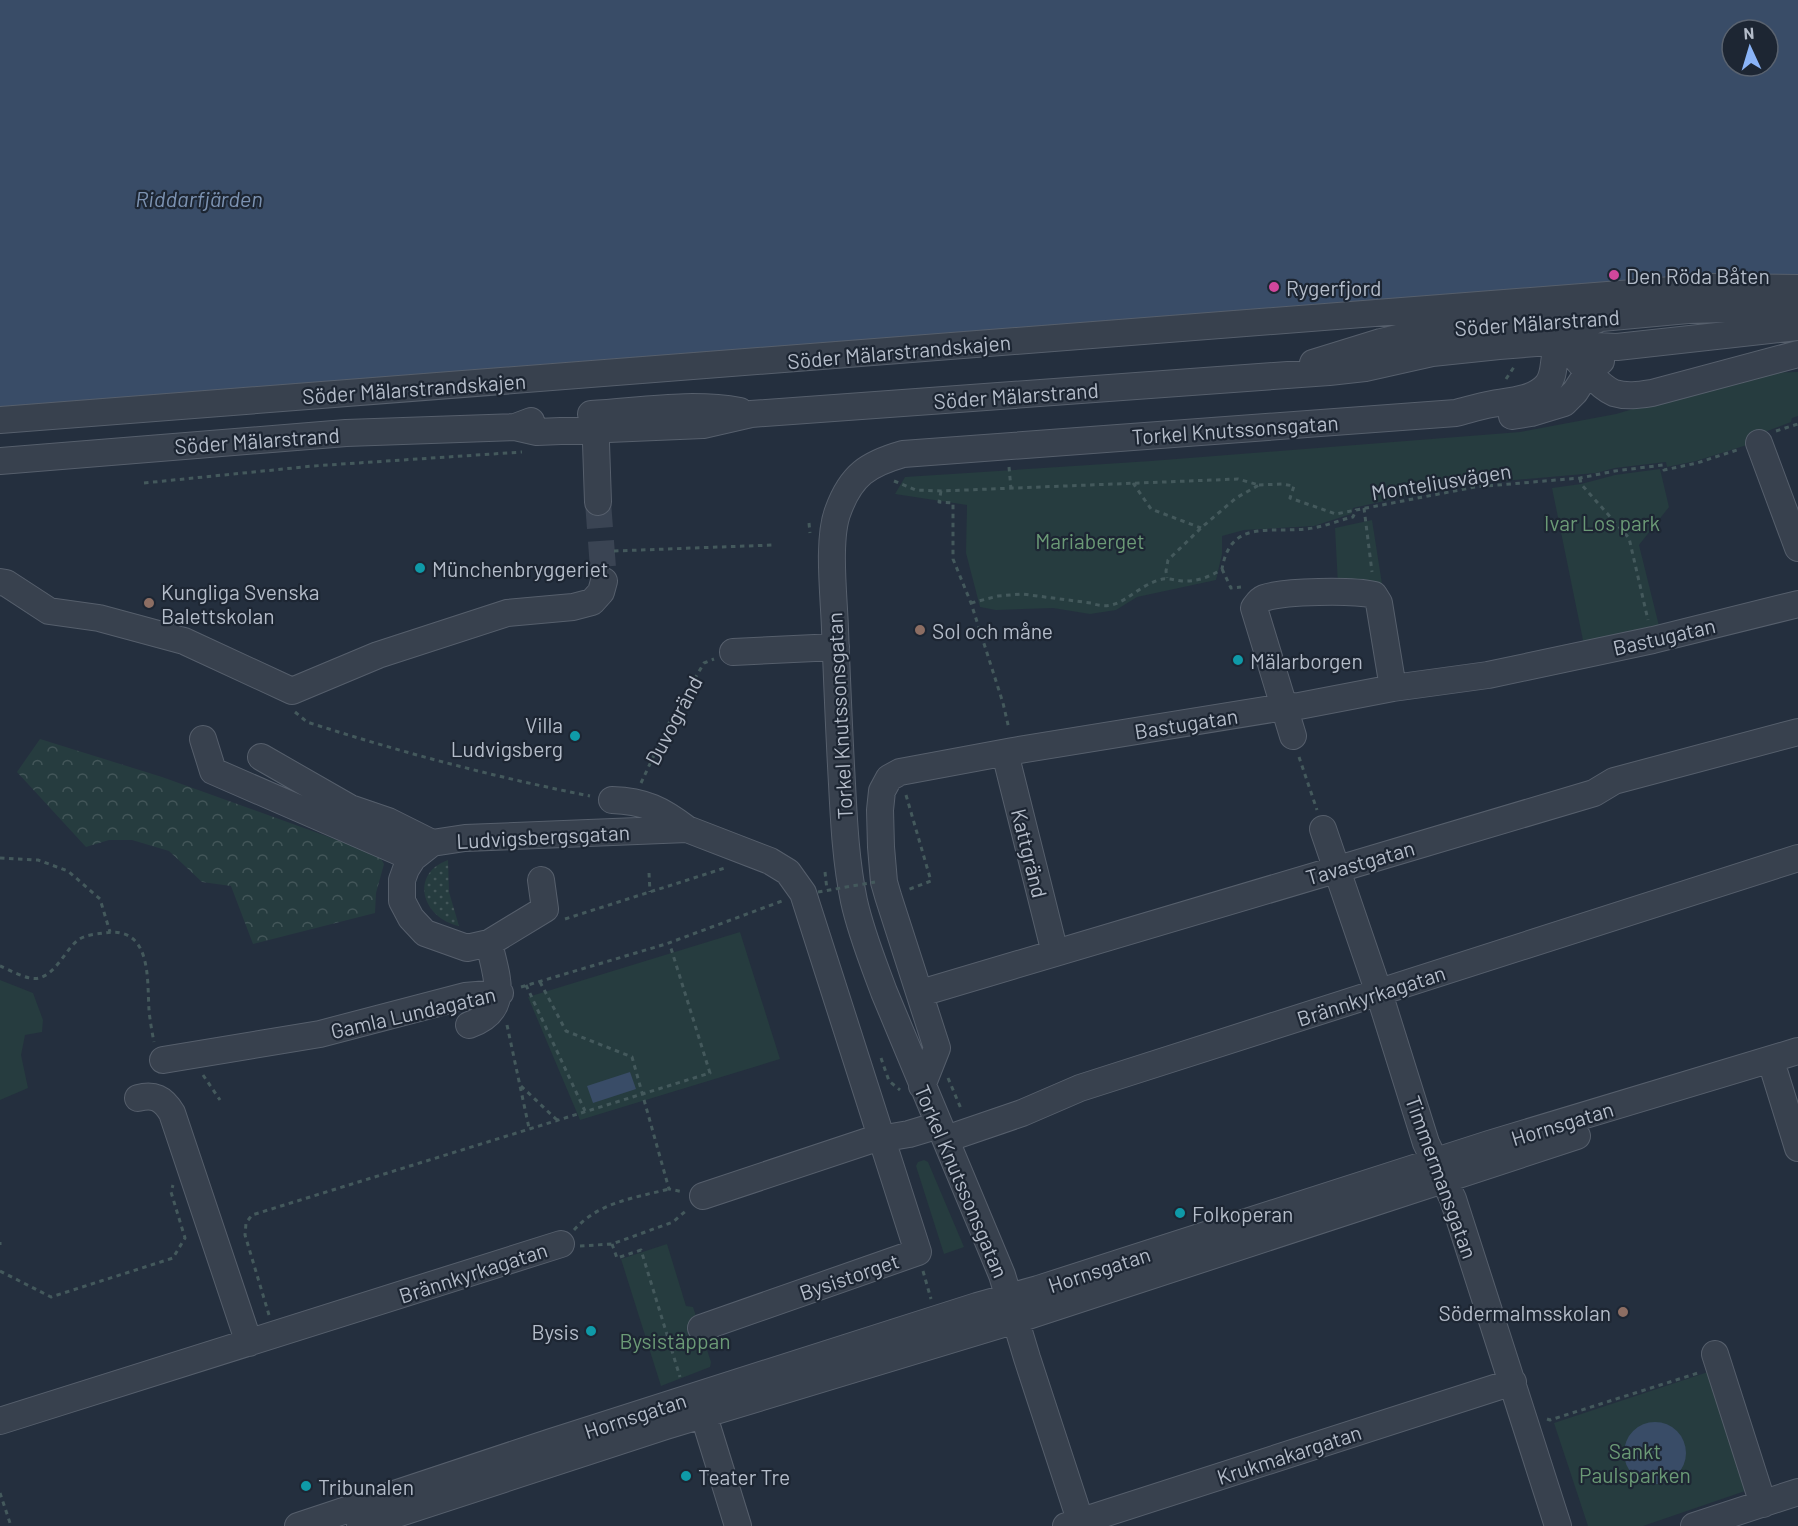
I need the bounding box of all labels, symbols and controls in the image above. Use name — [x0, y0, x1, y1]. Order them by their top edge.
north arrow — [1720, 18, 1780, 78]
text: N — [1743, 23, 1755, 42]
water label: Riddarfjärden — [135, 185, 263, 211]
place label: Den Röda Båten — [1626, 263, 1770, 288]
marker: Den Röda Båten — [1607, 268, 1621, 282]
place label: Rygerfjord — [1286, 275, 1382, 300]
marker: Rygerfjord — [1267, 280, 1281, 294]
street label: Söder Mälarstrand — [1454, 304, 1620, 340]
street label: Söder Mälarstrandskajen — [786, 329, 1012, 373]
street label: Söder Mälarstrandskajen — [301, 368, 527, 408]
street label: Söder Mälarstrand — [933, 377, 1099, 413]
street label: Torkel Knutssonsgatan — [1131, 409, 1339, 449]
street label: Söder Mälarstrand — [174, 422, 340, 458]
street label: Monteliusvägen — [1369, 458, 1513, 504]
park label: Ivar Los park — [1544, 510, 1660, 535]
park label: Mariaberget — [1035, 528, 1145, 553]
place label: Münchenbryggeriet — [432, 556, 608, 581]
marker: Münchenbryggeriet — [413, 561, 427, 575]
place label: Kungliga Svenska Balettskolan — [161, 579, 320, 628]
marker: Kungliga Svenska Balettskolan — [142, 596, 156, 610]
street label: Torkel Knutssonsgatan — [821, 612, 857, 820]
street label: Bastugatan — [1610, 612, 1718, 660]
place label: Sol och måne — [932, 618, 1053, 643]
marker: Sol och måne — [913, 623, 927, 637]
place label: Mälarborgen — [1250, 648, 1363, 673]
marker: Mälarborgen — [1231, 653, 1245, 667]
street label: Duvogränd — [639, 671, 707, 769]
street label: Bastugatan — [1133, 702, 1239, 744]
place label: Villa Ludvigsberg — [451, 712, 563, 761]
marker: Villa Ludvigsberg — [568, 729, 582, 743]
street label: Kattgränd — [1007, 806, 1053, 900]
street label: Ludvigsbergsgatan — [456, 819, 630, 853]
street label: Tavastgatan — [1303, 835, 1417, 889]
street label: Brännkyrkagatan — [1294, 959, 1448, 1031]
street label: Gamla Lundagatan — [328, 981, 498, 1043]
street label: Torkel Knutssonsgatan — [910, 1081, 1014, 1281]
street label: Timmermansgatan — [1401, 1092, 1483, 1262]
street label: Hornsgatan — [1508, 1096, 1616, 1150]
place label: Folkoperan — [1192, 1201, 1293, 1226]
marker: Folkoperan — [1173, 1206, 1187, 1220]
street label: Brännkyrkagatan — [396, 1236, 550, 1308]
street label: Hornsgatan — [1045, 1241, 1153, 1297]
street label: Bysistorget — [796, 1247, 902, 1305]
place label: Södermalmsskolan — [1439, 1300, 1611, 1325]
marker: Södermalmsskolan — [1616, 1305, 1630, 1319]
place label: Bysis — [531, 1319, 579, 1344]
marker: Bysis — [584, 1324, 598, 1338]
park label: Bysistäppan — [619, 1328, 731, 1353]
street label: Hornsgatan — [581, 1387, 689, 1443]
street label: Krukmakargatan — [1214, 1419, 1364, 1489]
park label: Sankt Paulsparken — [1579, 1438, 1691, 1487]
place label: Teater Tre — [698, 1464, 790, 1489]
marker: Teater Tre — [679, 1469, 693, 1483]
place label: Tribunalen — [318, 1474, 414, 1499]
marker: Tribunalen — [299, 1479, 313, 1493]

